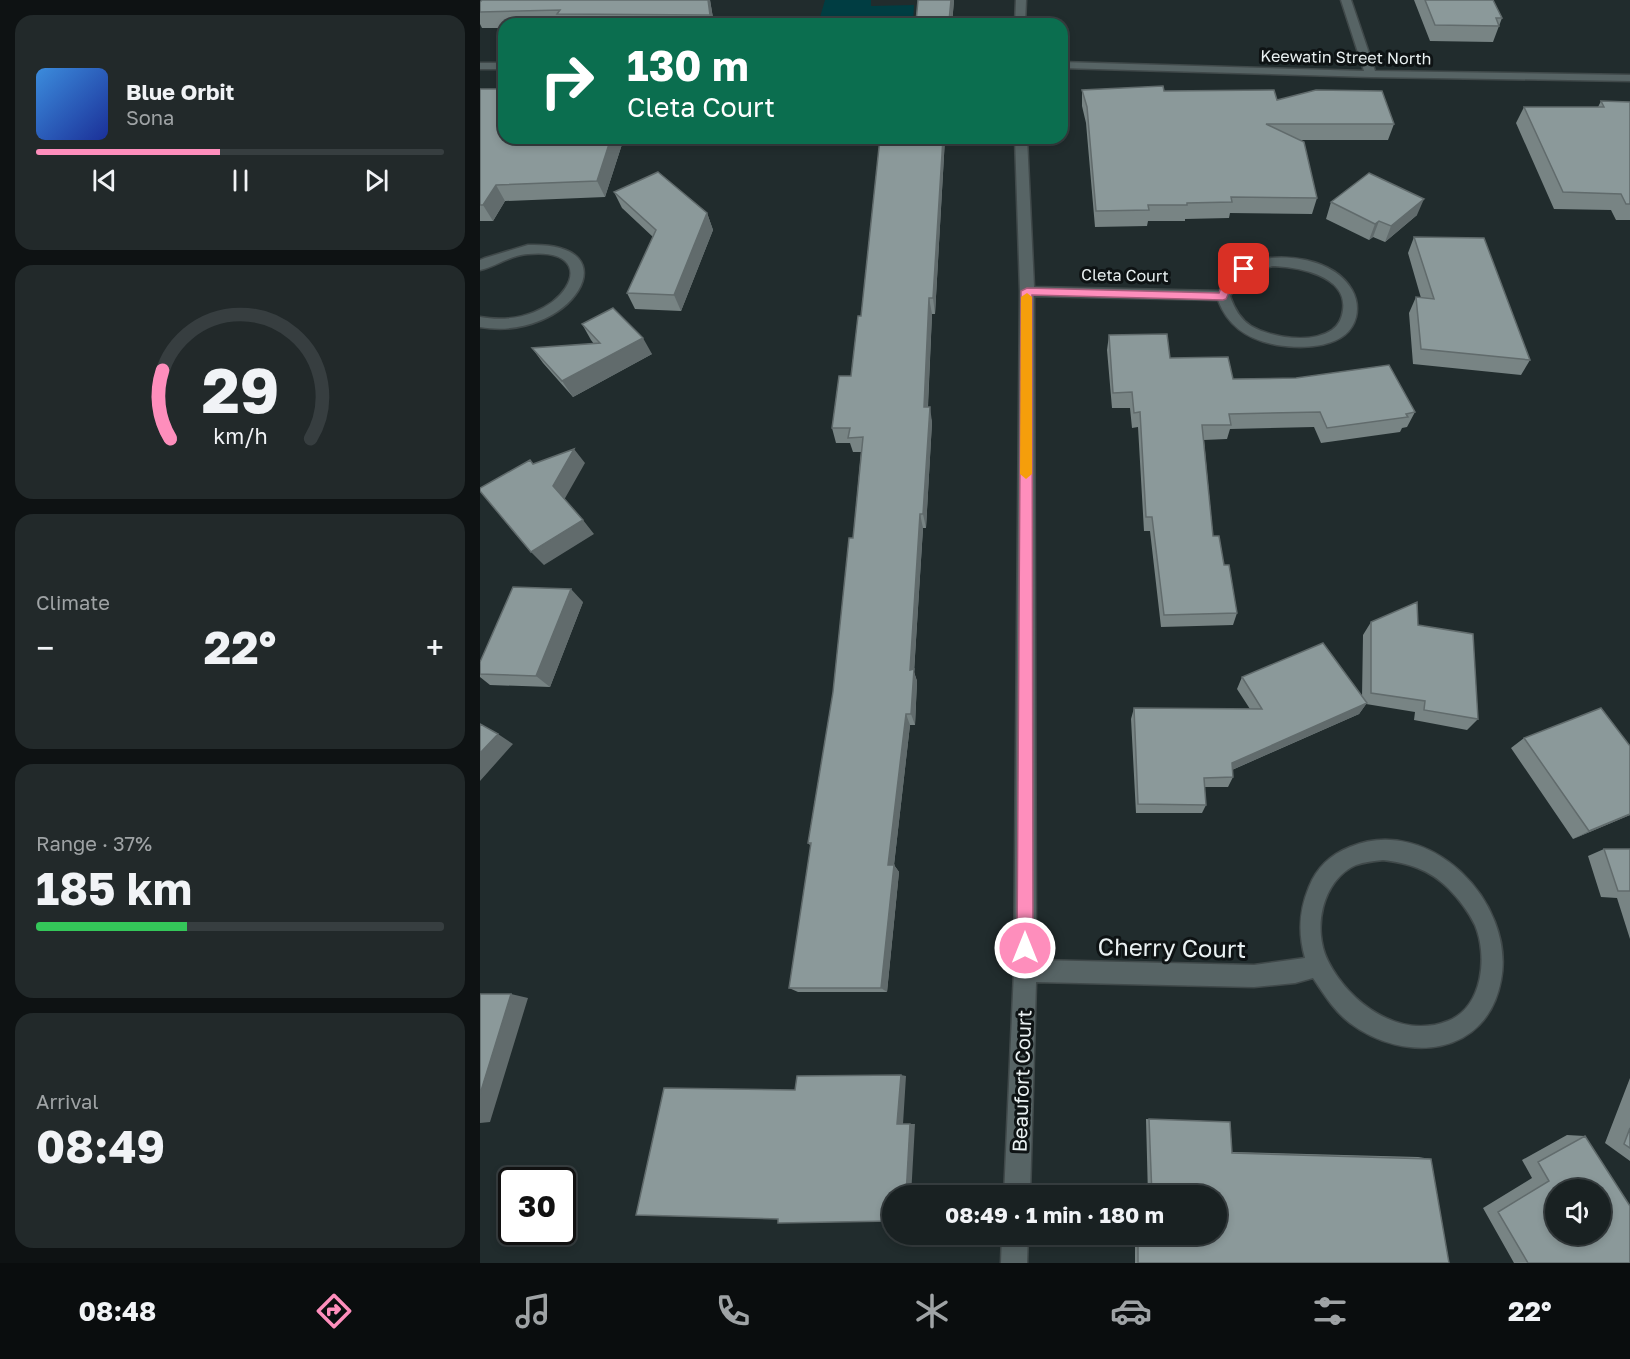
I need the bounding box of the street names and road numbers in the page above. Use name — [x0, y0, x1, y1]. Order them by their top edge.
street label: Keewatin Street North — [1260, 46, 1432, 68]
street label: Cleta Court — [1081, 264, 1169, 286]
street label: Cherry Court — [1097, 931, 1247, 963]
street label: Beaufort Court — [1007, 1009, 1035, 1153]

